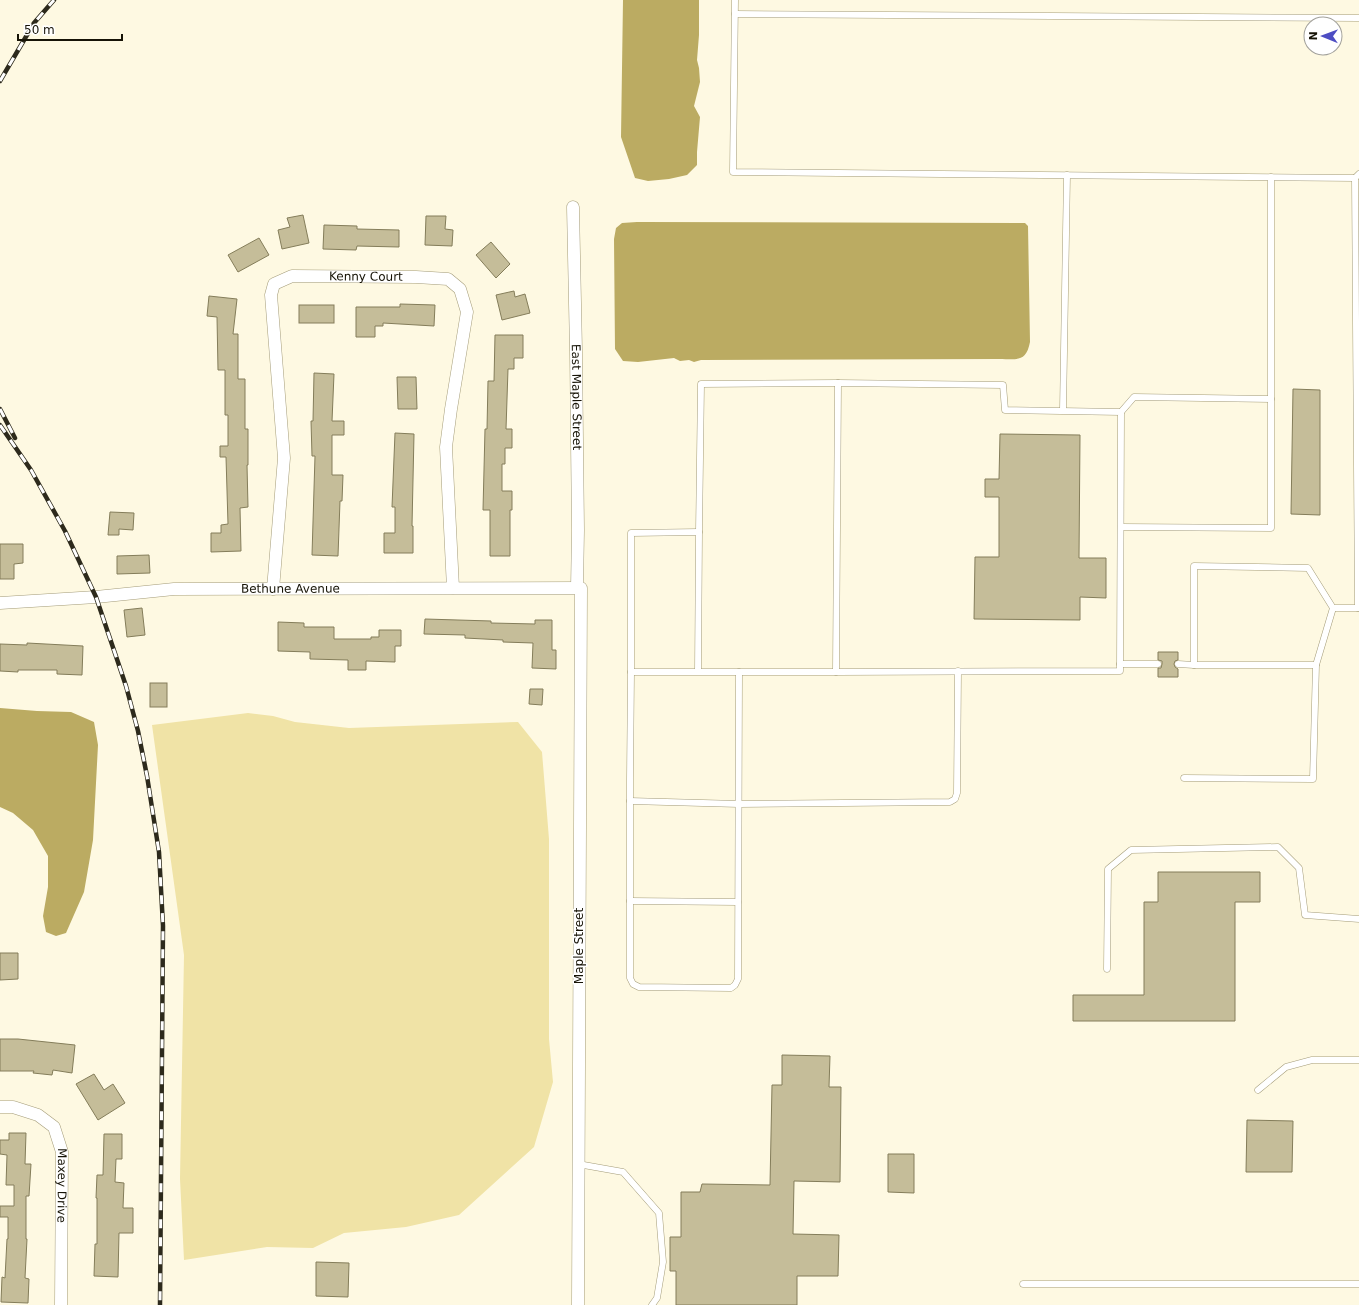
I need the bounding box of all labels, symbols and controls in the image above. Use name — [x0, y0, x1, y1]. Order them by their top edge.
scale bar — [18, 16, 122, 42]
north arrow — [1303, 16, 1343, 56]
text: 50 m — [24, 23, 55, 37]
text: N — [1307, 31, 1320, 41]
street label: Kenny Court — [329, 269, 403, 284]
street label: East Maple Street — [569, 344, 584, 450]
street label: Bethune Avenue — [241, 582, 340, 596]
street label: Maple Street — [572, 908, 586, 984]
street label: Maxey Drive — [55, 1148, 69, 1223]

